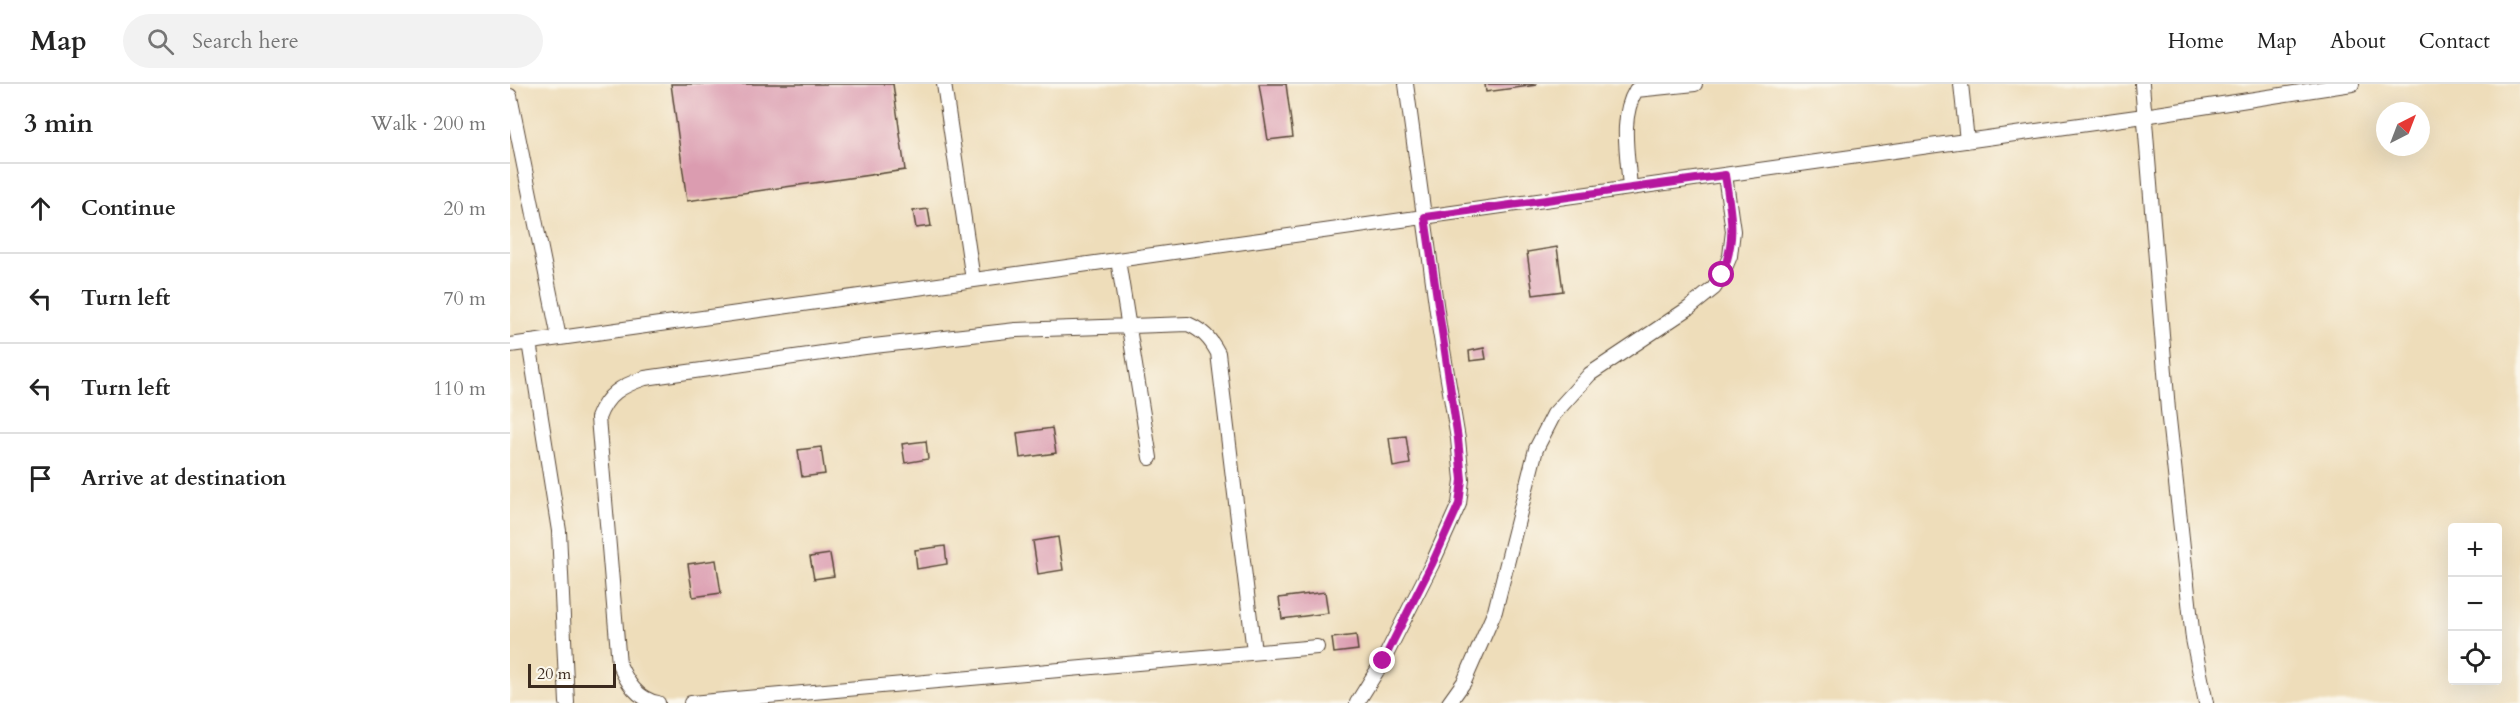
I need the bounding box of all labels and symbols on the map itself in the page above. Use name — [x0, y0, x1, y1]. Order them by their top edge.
north arrow — [2376, 102, 2430, 156]
route start — [1708, 261, 1734, 287]
route end — [1369, 647, 1395, 673]
scale bar — [528, 661, 616, 688]

